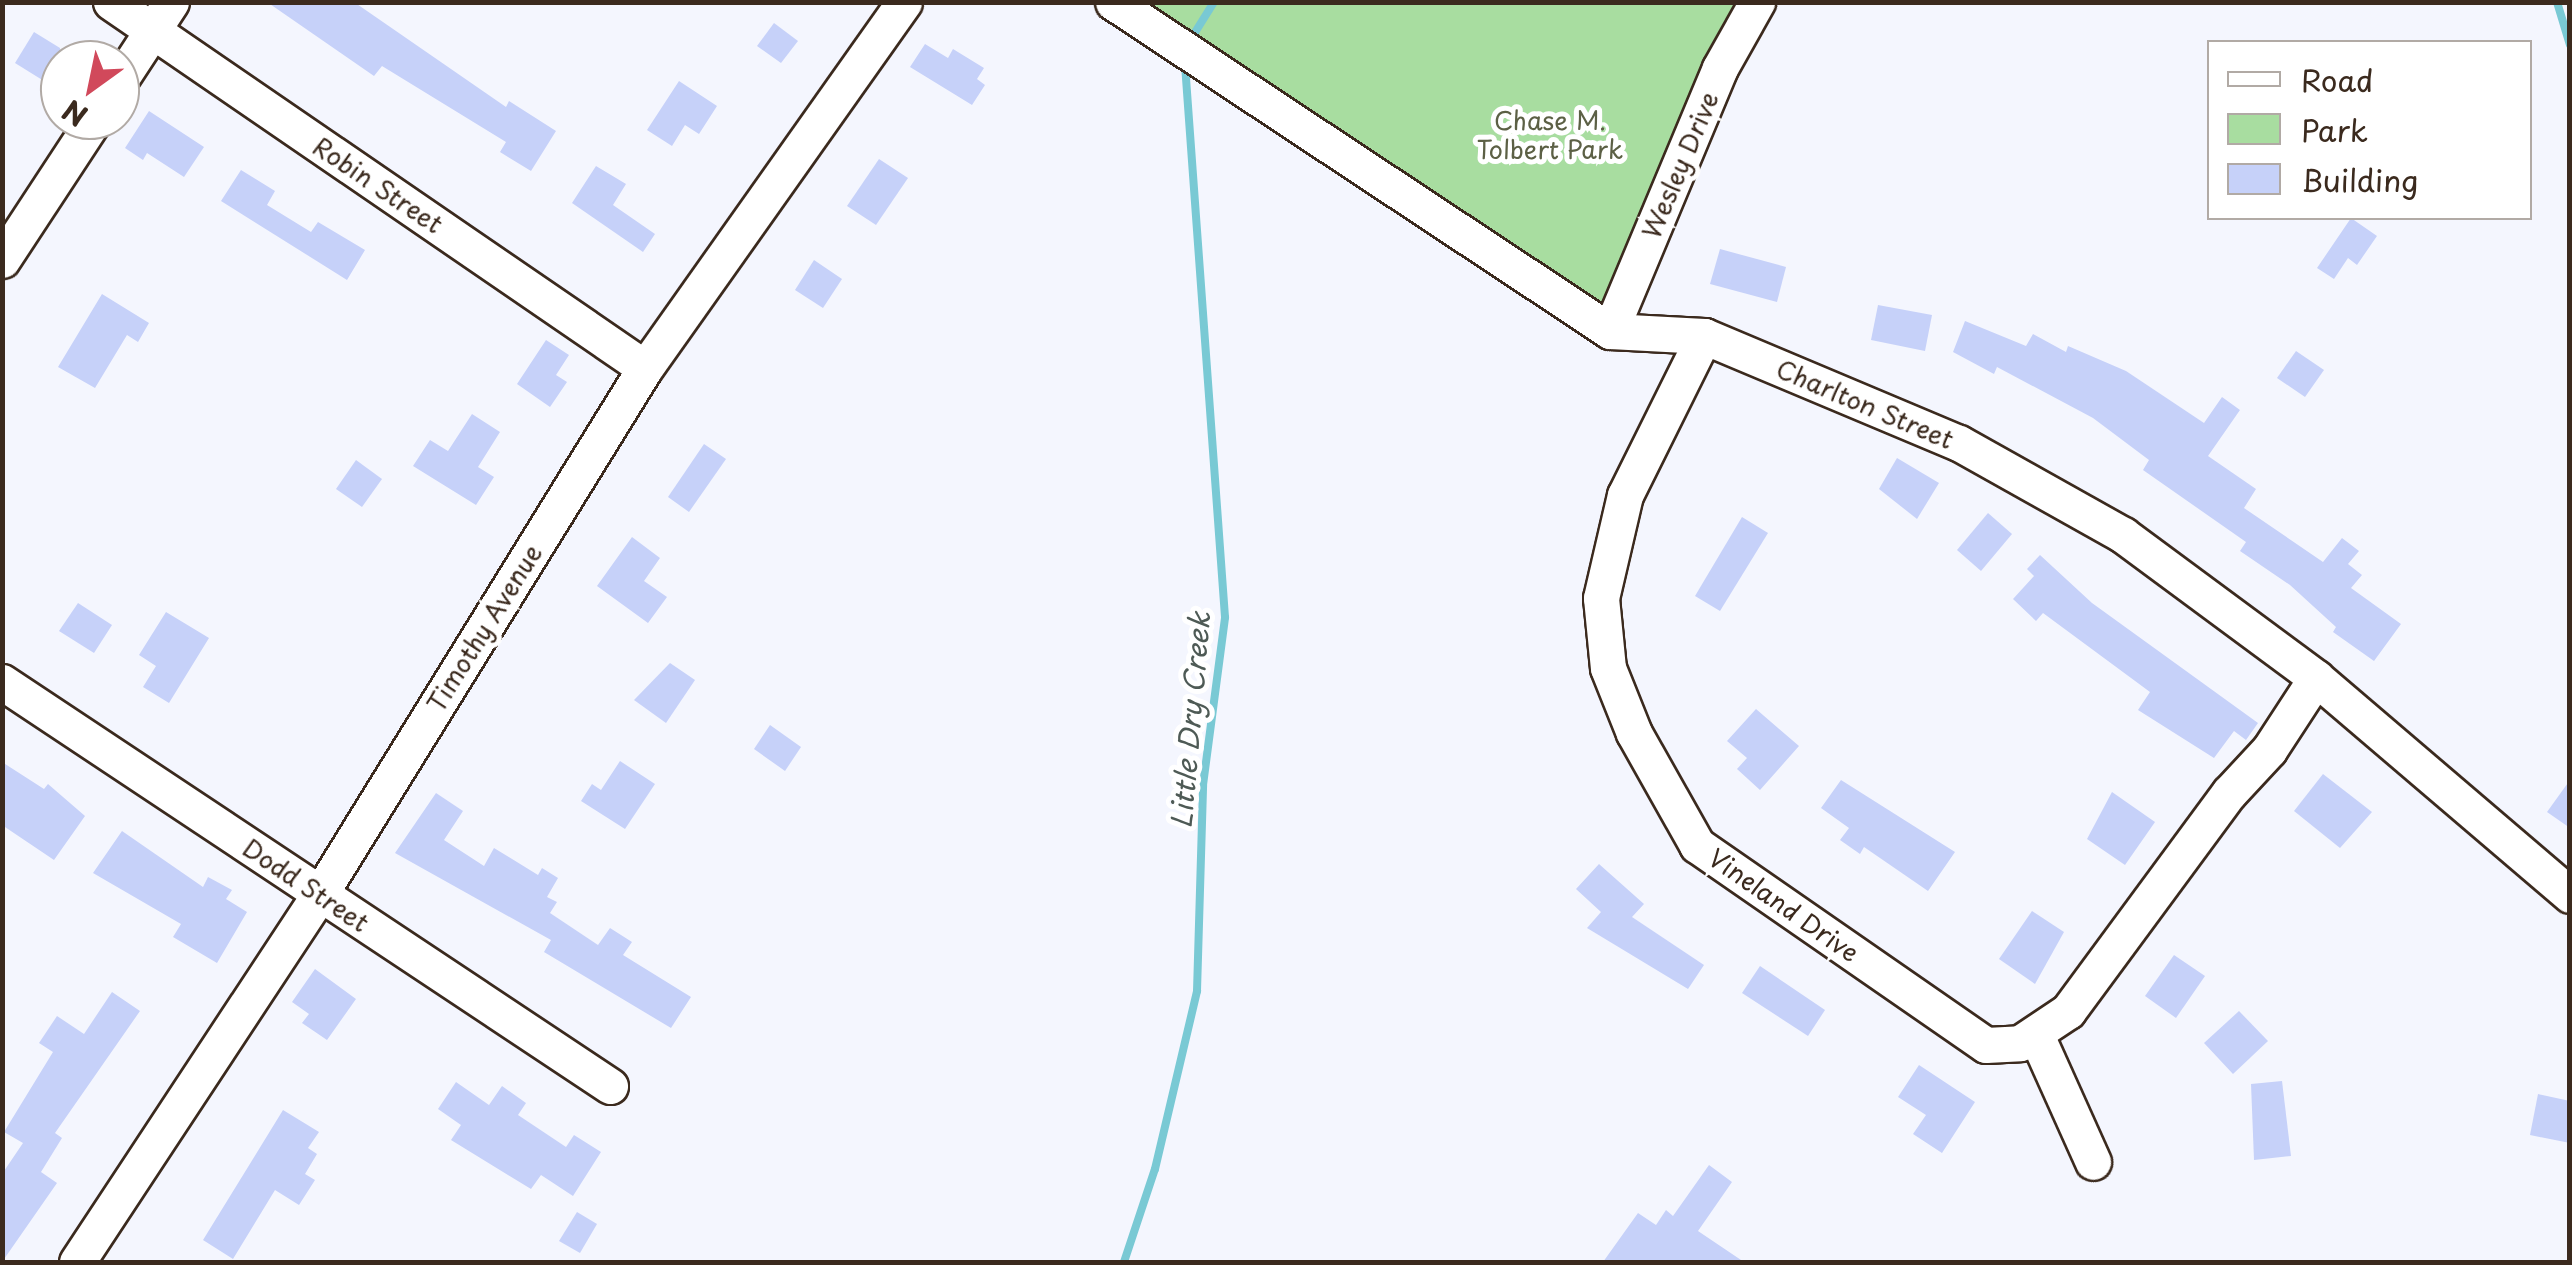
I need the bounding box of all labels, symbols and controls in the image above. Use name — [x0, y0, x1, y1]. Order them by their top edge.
north arrow — [40, 40, 140, 140]
legend — [2207, 40, 2532, 220]
text: Road — [2301, 57, 2374, 102]
street label: Wesley Drive — [1635, 86, 1725, 244]
text: N — [53, 90, 95, 138]
park label: Chase M. Tolbert Park — [1477, 106, 1623, 165]
text: Park — [2301, 107, 2368, 152]
street label: Robin Street — [307, 131, 449, 239]
text: Building — [2301, 157, 2418, 202]
street label: Charlton Street — [1772, 353, 1958, 455]
street label: Timothy Avenue — [420, 538, 548, 718]
water label: Little Dry Creek — [1164, 609, 1216, 831]
street label: Dodd Street — [238, 832, 374, 938]
street label: Vineland Drive — [1703, 842, 1865, 968]

